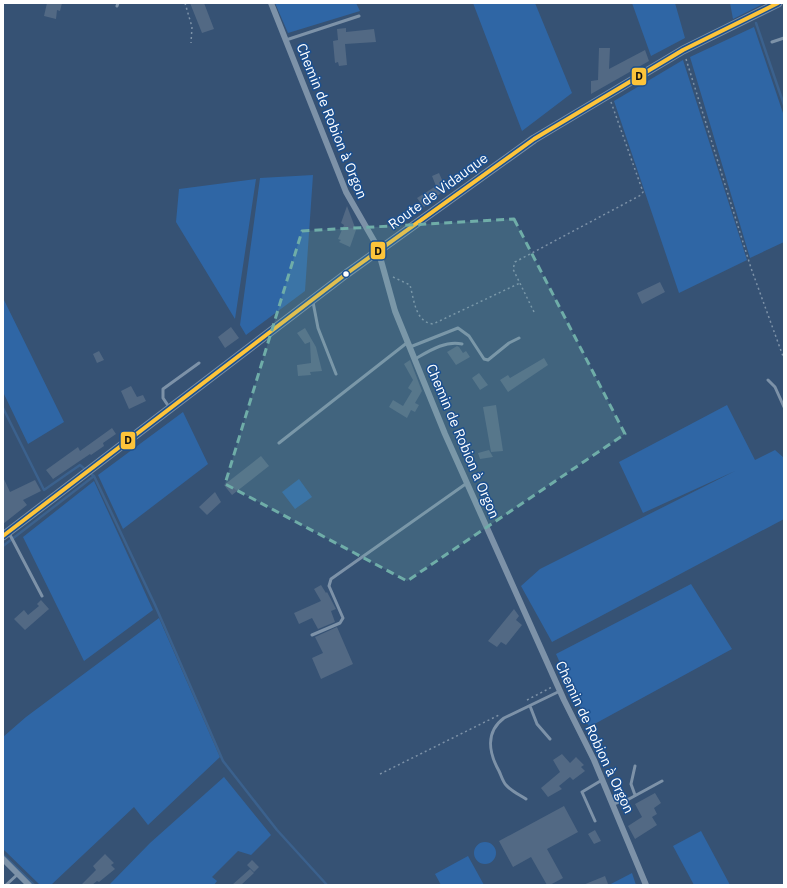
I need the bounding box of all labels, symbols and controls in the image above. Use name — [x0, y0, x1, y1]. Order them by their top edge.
street label: Chemin de Robion à Orgon — [292, 41, 372, 201]
line badge: D — [631, 67, 647, 86]
text: D — [635, 69, 643, 83]
street label: Route de Vidauque — [385, 149, 492, 233]
line badge: D — [370, 241, 386, 260]
text: D — [374, 244, 382, 258]
unlabelled marker — [341, 269, 351, 279]
street label: Chemin de Robion à Orgon — [422, 361, 504, 521]
line badge: D — [120, 431, 136, 450]
text: D — [124, 433, 132, 447]
street label: Chemin de Robion à Orgon — [552, 658, 638, 816]

